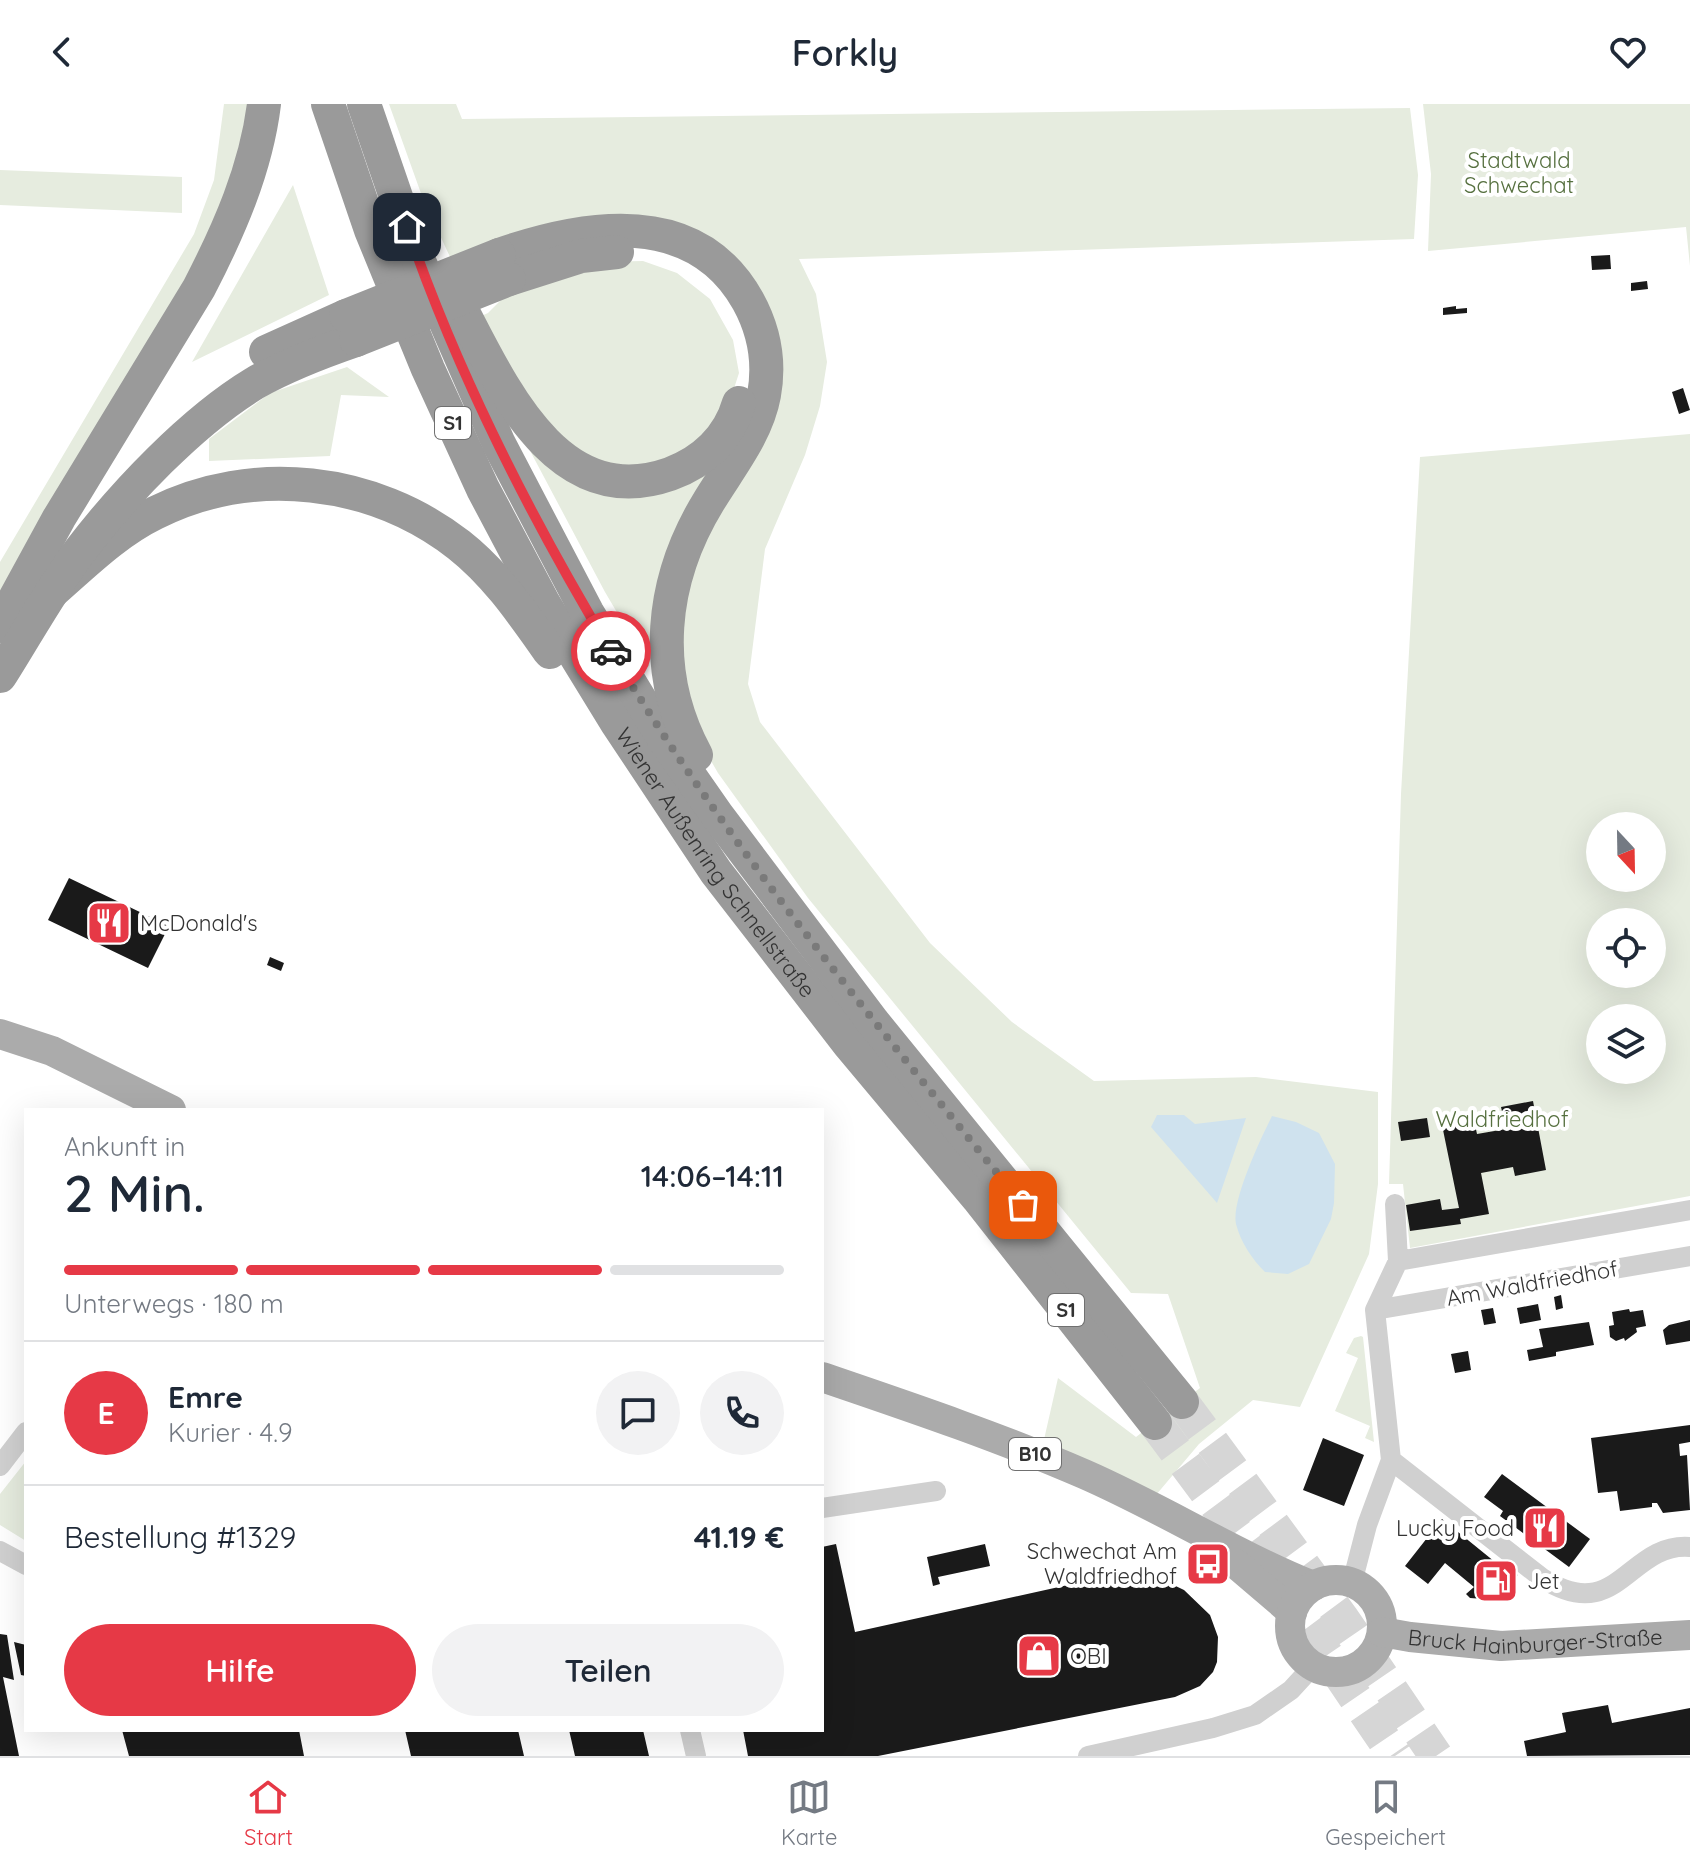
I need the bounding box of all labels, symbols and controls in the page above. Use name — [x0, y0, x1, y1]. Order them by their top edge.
icon: back — [40, 30, 84, 74]
text: Forkly — [792, 30, 898, 75]
icon: heart — [1606, 30, 1650, 74]
park label: Stadtwald Schwechat — [1464, 146, 1574, 199]
pin — [373, 193, 441, 261]
icon: home — [385, 205, 429, 249]
road number: S1 — [435, 407, 471, 439]
courier — [571, 611, 651, 691]
icon: car — [589, 629, 633, 673]
street label: Wiener Außenring Schnellstraße — [610, 722, 822, 1003]
north arrow — [1586, 812, 1666, 892]
map controls — [1586, 812, 1666, 1084]
restaurant icon: McDonald's — [85, 899, 133, 947]
button: locate — [1586, 908, 1666, 988]
place label: McDonald's — [140, 909, 258, 937]
button: layers — [1586, 1004, 1666, 1084]
park label: Waldfriedhof — [1435, 1105, 1569, 1133]
text: Ankunft in — [64, 1130, 185, 1163]
text: 14:06–14:11 — [641, 1157, 784, 1195]
text: 2 Min. — [64, 1160, 205, 1225]
pin — [989, 1171, 1057, 1239]
icon: bag — [1001, 1183, 1045, 1227]
street label: Am Waldfriedhof — [1444, 1254, 1620, 1312]
text: Unterwegs · 180 m — [64, 1287, 284, 1320]
road number: S1 — [1048, 1294, 1084, 1326]
button: chat — [596, 1371, 680, 1455]
button: phone — [700, 1371, 784, 1455]
text: Emre — [168, 1378, 243, 1416]
text: E — [97, 1394, 115, 1432]
text: Kurier · 4.9 — [168, 1416, 293, 1449]
road number: B10 — [1009, 1438, 1061, 1470]
restaurant icon: Lucky Food — [1521, 1504, 1569, 1552]
place label: Lucky Food — [1396, 1514, 1514, 1542]
text: Bestellung #1329 — [64, 1518, 296, 1556]
text: 41.19 € — [694, 1518, 784, 1556]
place label: Schwechat Am Waldfriedhof — [1027, 1537, 1177, 1590]
bus stop icon: Schwechat Am Waldfriedhof — [1184, 1540, 1232, 1588]
fuel station icon: Jet — [1472, 1557, 1520, 1605]
place label: Jet — [1527, 1567, 1559, 1595]
street label: Bruck Hainburger-Straße — [1407, 1623, 1663, 1660]
button: Hilfe — [64, 1624, 416, 1716]
button: Teilen — [432, 1624, 784, 1716]
shop icon: OBI — [1015, 1632, 1063, 1680]
place label: OBI — [1070, 1642, 1107, 1670]
tab: Start — [244, 1775, 293, 1851]
tab: Karte — [781, 1775, 837, 1851]
tab: Gespeichert — [1325, 1775, 1446, 1851]

